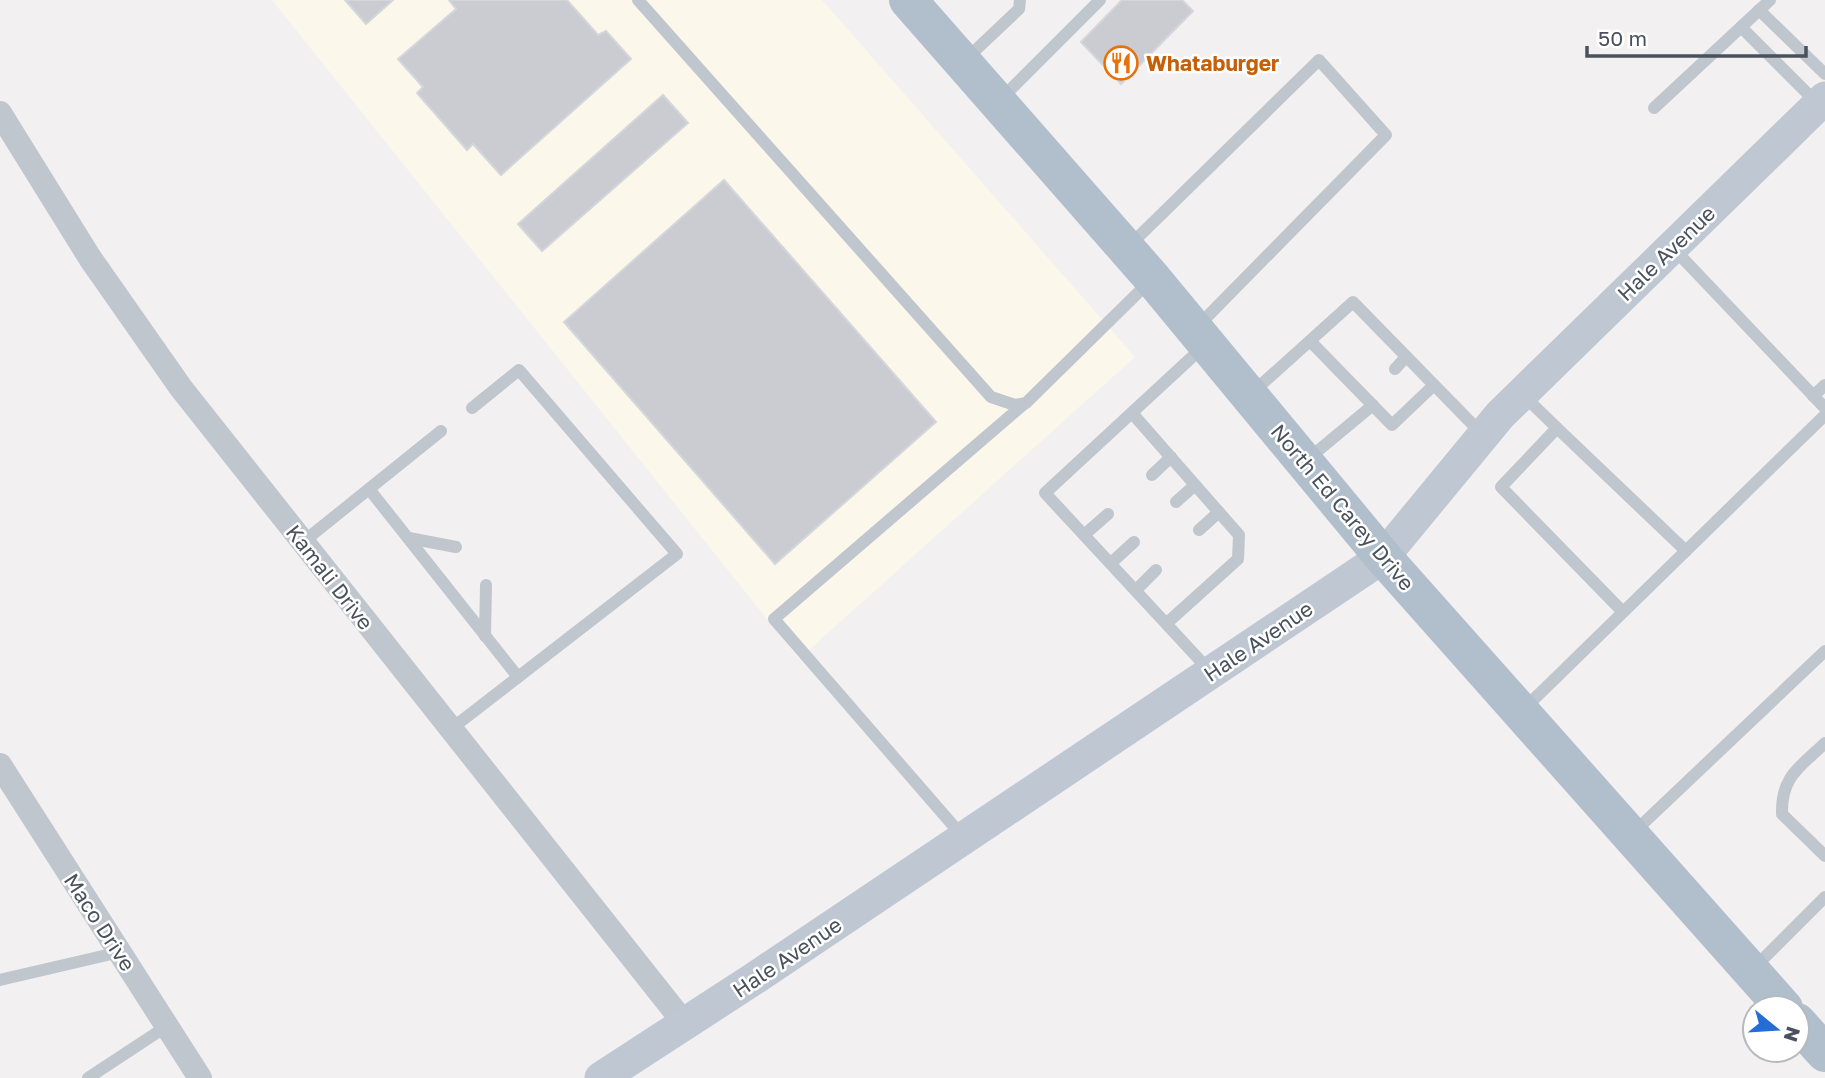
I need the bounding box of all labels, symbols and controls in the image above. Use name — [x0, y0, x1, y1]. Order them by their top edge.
scale bar — [1587, 14, 1806, 58]
text: 50 m — [1598, 25, 1647, 51]
restaurant icon: Whataburger — [1102, 44, 1140, 82]
place label: Whataburger — [1146, 50, 1279, 76]
street label: Hale Avenue — [1612, 200, 1720, 306]
street label: North Ed Carey Drive — [1266, 418, 1420, 596]
street label: Kamali Drive — [281, 519, 379, 635]
street label: Hale Avenue — [1199, 595, 1317, 687]
street label: Maco Drive — [59, 868, 141, 976]
street label: Hale Avenue — [728, 911, 846, 1003]
north arrow — [1741, 994, 1811, 1064]
text: N — [1779, 1024, 1806, 1045]

